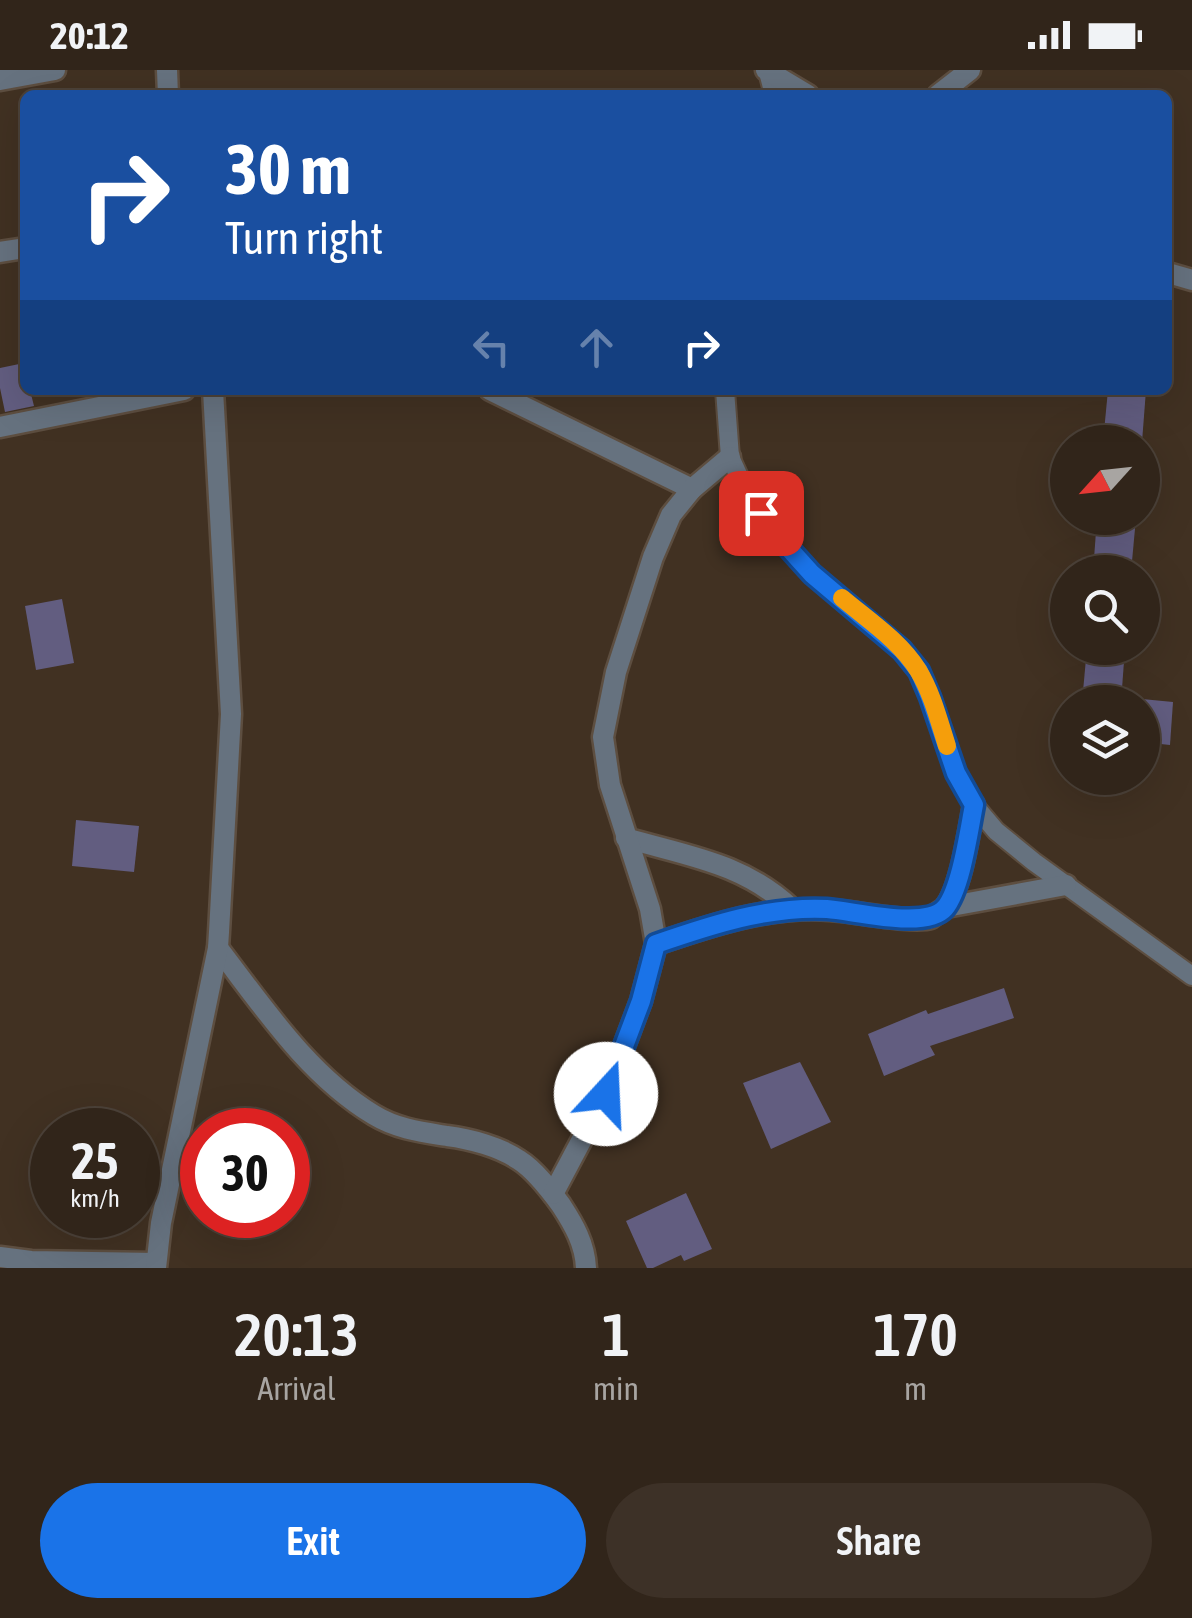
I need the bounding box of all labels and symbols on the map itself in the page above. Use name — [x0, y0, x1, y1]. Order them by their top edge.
north arrow — [1050, 425, 1160, 535]
pin — [719, 471, 804, 556]
position arrow — [554, 1042, 658, 1146]
speed limit sign: 30 — [180, 1108, 310, 1238]

